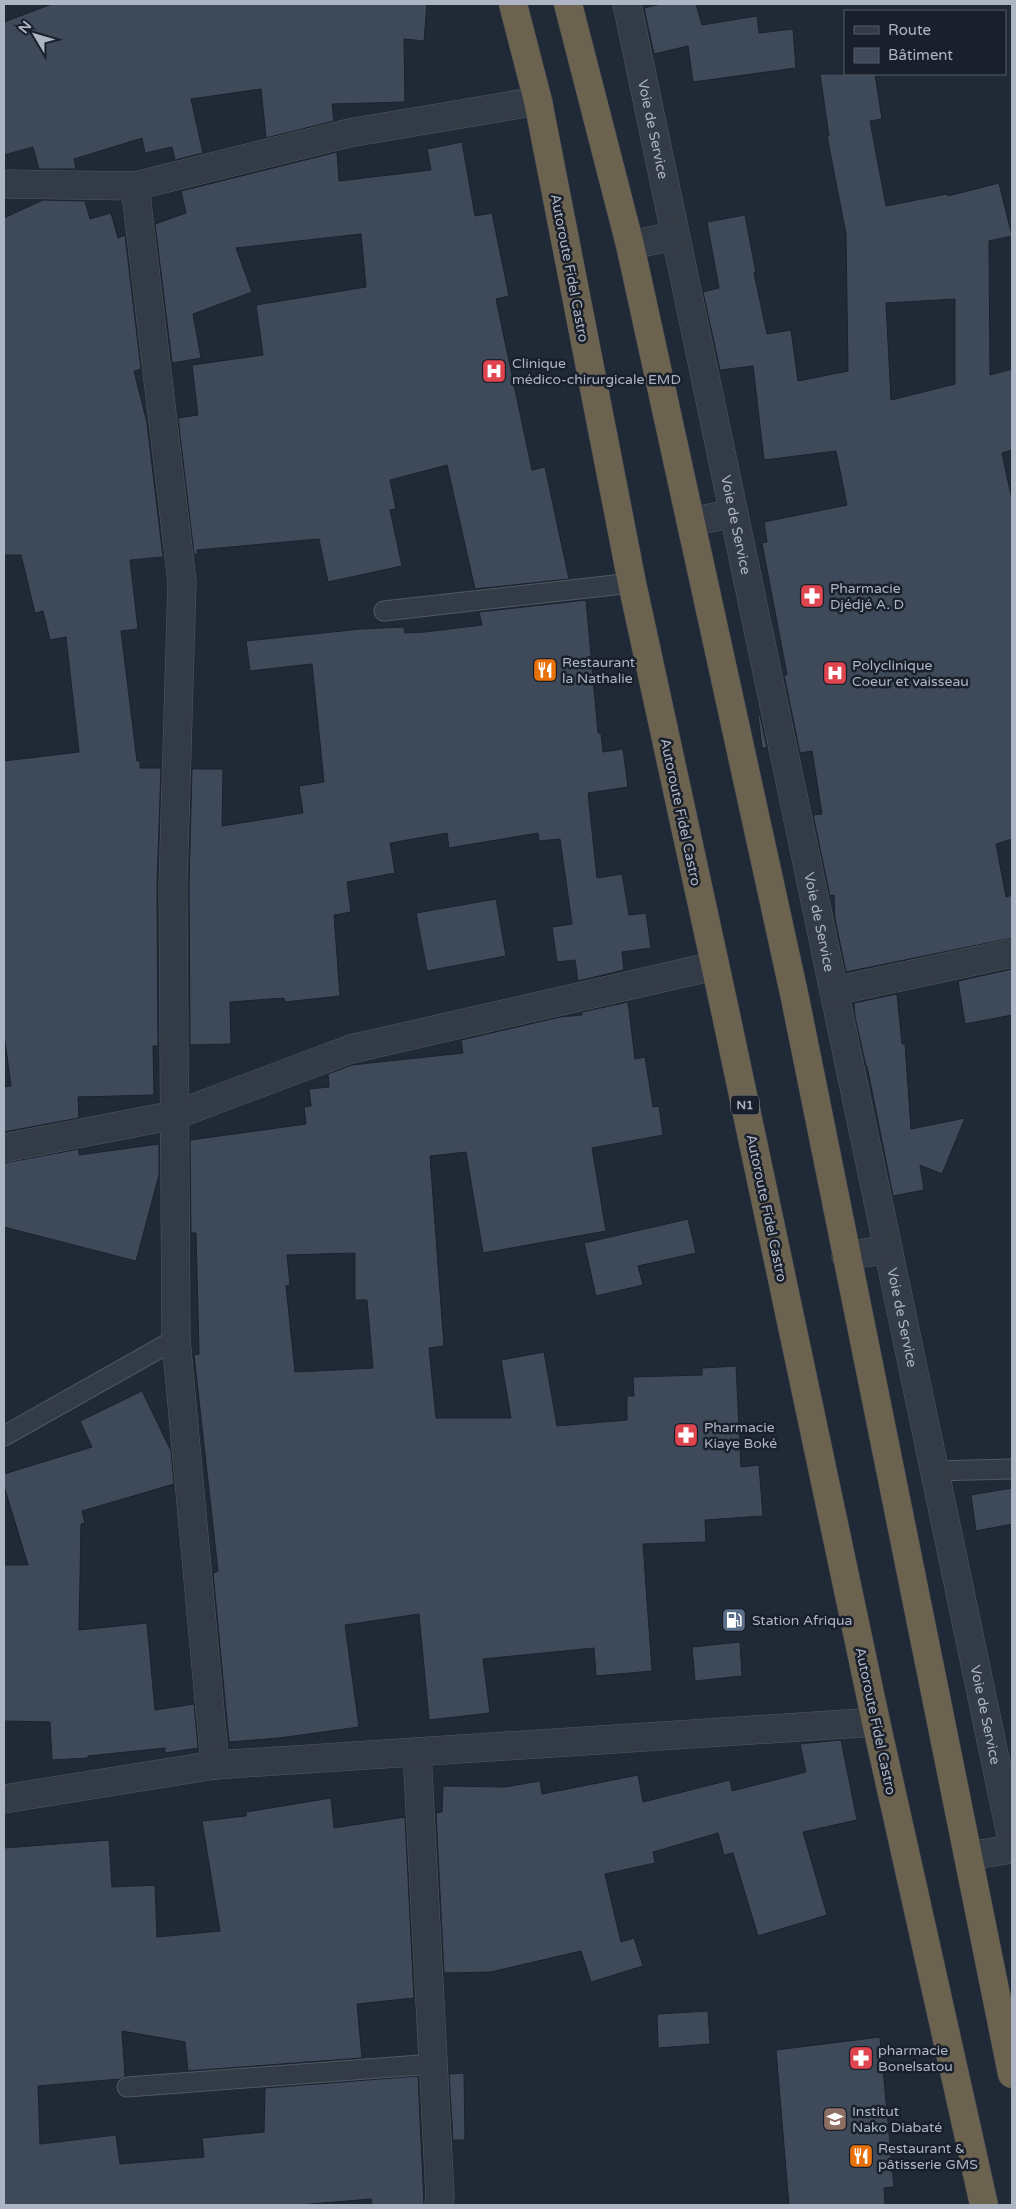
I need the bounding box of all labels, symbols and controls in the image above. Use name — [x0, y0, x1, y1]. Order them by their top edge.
north arrow — [10, 10, 60, 60]
legend — [844, 10, 1006, 75]
text: N — [15, 18, 35, 37]
text: Route — [888, 21, 931, 39]
text: Bâtiment — [888, 46, 953, 64]
street label: Voie de Service — [634, 78, 671, 181]
street label: Autoroute Fidel Castro — [547, 193, 592, 344]
place label: Clinique médico-chirurgicale EMD — [512, 355, 681, 388]
hospital icon: Clinique médico-chirurgicale EMD — [481, 358, 507, 384]
street label: Voie de Service — [717, 474, 754, 576]
place label: Pharmacie Djédjé A. D — [830, 580, 904, 613]
pharmacy icon: Pharmacie Djédjé A. D — [799, 583, 825, 609]
place label: Restaurant la Nathalie — [562, 654, 636, 687]
restaurant icon: Restaurant la Nathalie — [532, 657, 558, 683]
place label: Polyclinique Coeur et vaisseau — [852, 657, 969, 690]
hospital icon: Polyclinique Coeur et vaisseau — [822, 660, 848, 686]
street label: Autoroute Fidel Castro — [657, 737, 704, 887]
street label: Voie de Service — [800, 871, 838, 973]
road number: N1 — [731, 1096, 759, 1114]
street label: Autoroute Fidel Castro — [743, 1133, 790, 1283]
street label: Voie de Service — [883, 1266, 921, 1369]
place label: Pharmacie Kiaye Boké — [704, 1419, 777, 1452]
pharmacy icon: Pharmacie Kiaye Boké — [673, 1422, 699, 1448]
fuel station icon: Station Afriqua — [721, 1607, 747, 1633]
place label: Station Afriqua — [752, 1612, 852, 1629]
street label: Autoroute Fidel Castro — [852, 1646, 899, 1796]
street label: Voie de Service — [967, 1664, 1004, 1766]
place label: pharmacie Bonelsatou — [878, 2042, 953, 2075]
pharmacy icon: pharmacie Bonelsatou — [848, 2045, 874, 2071]
place label: Institut Nako Diabaté — [852, 2103, 942, 2136]
school or university icon: Institut Nako Diabaté — [822, 2106, 848, 2132]
place label: Restaurant & pâtisserie GMS — [878, 2140, 978, 2173]
restaurant icon: Restaurant & pâtisserie GMS — [848, 2143, 874, 2169]

